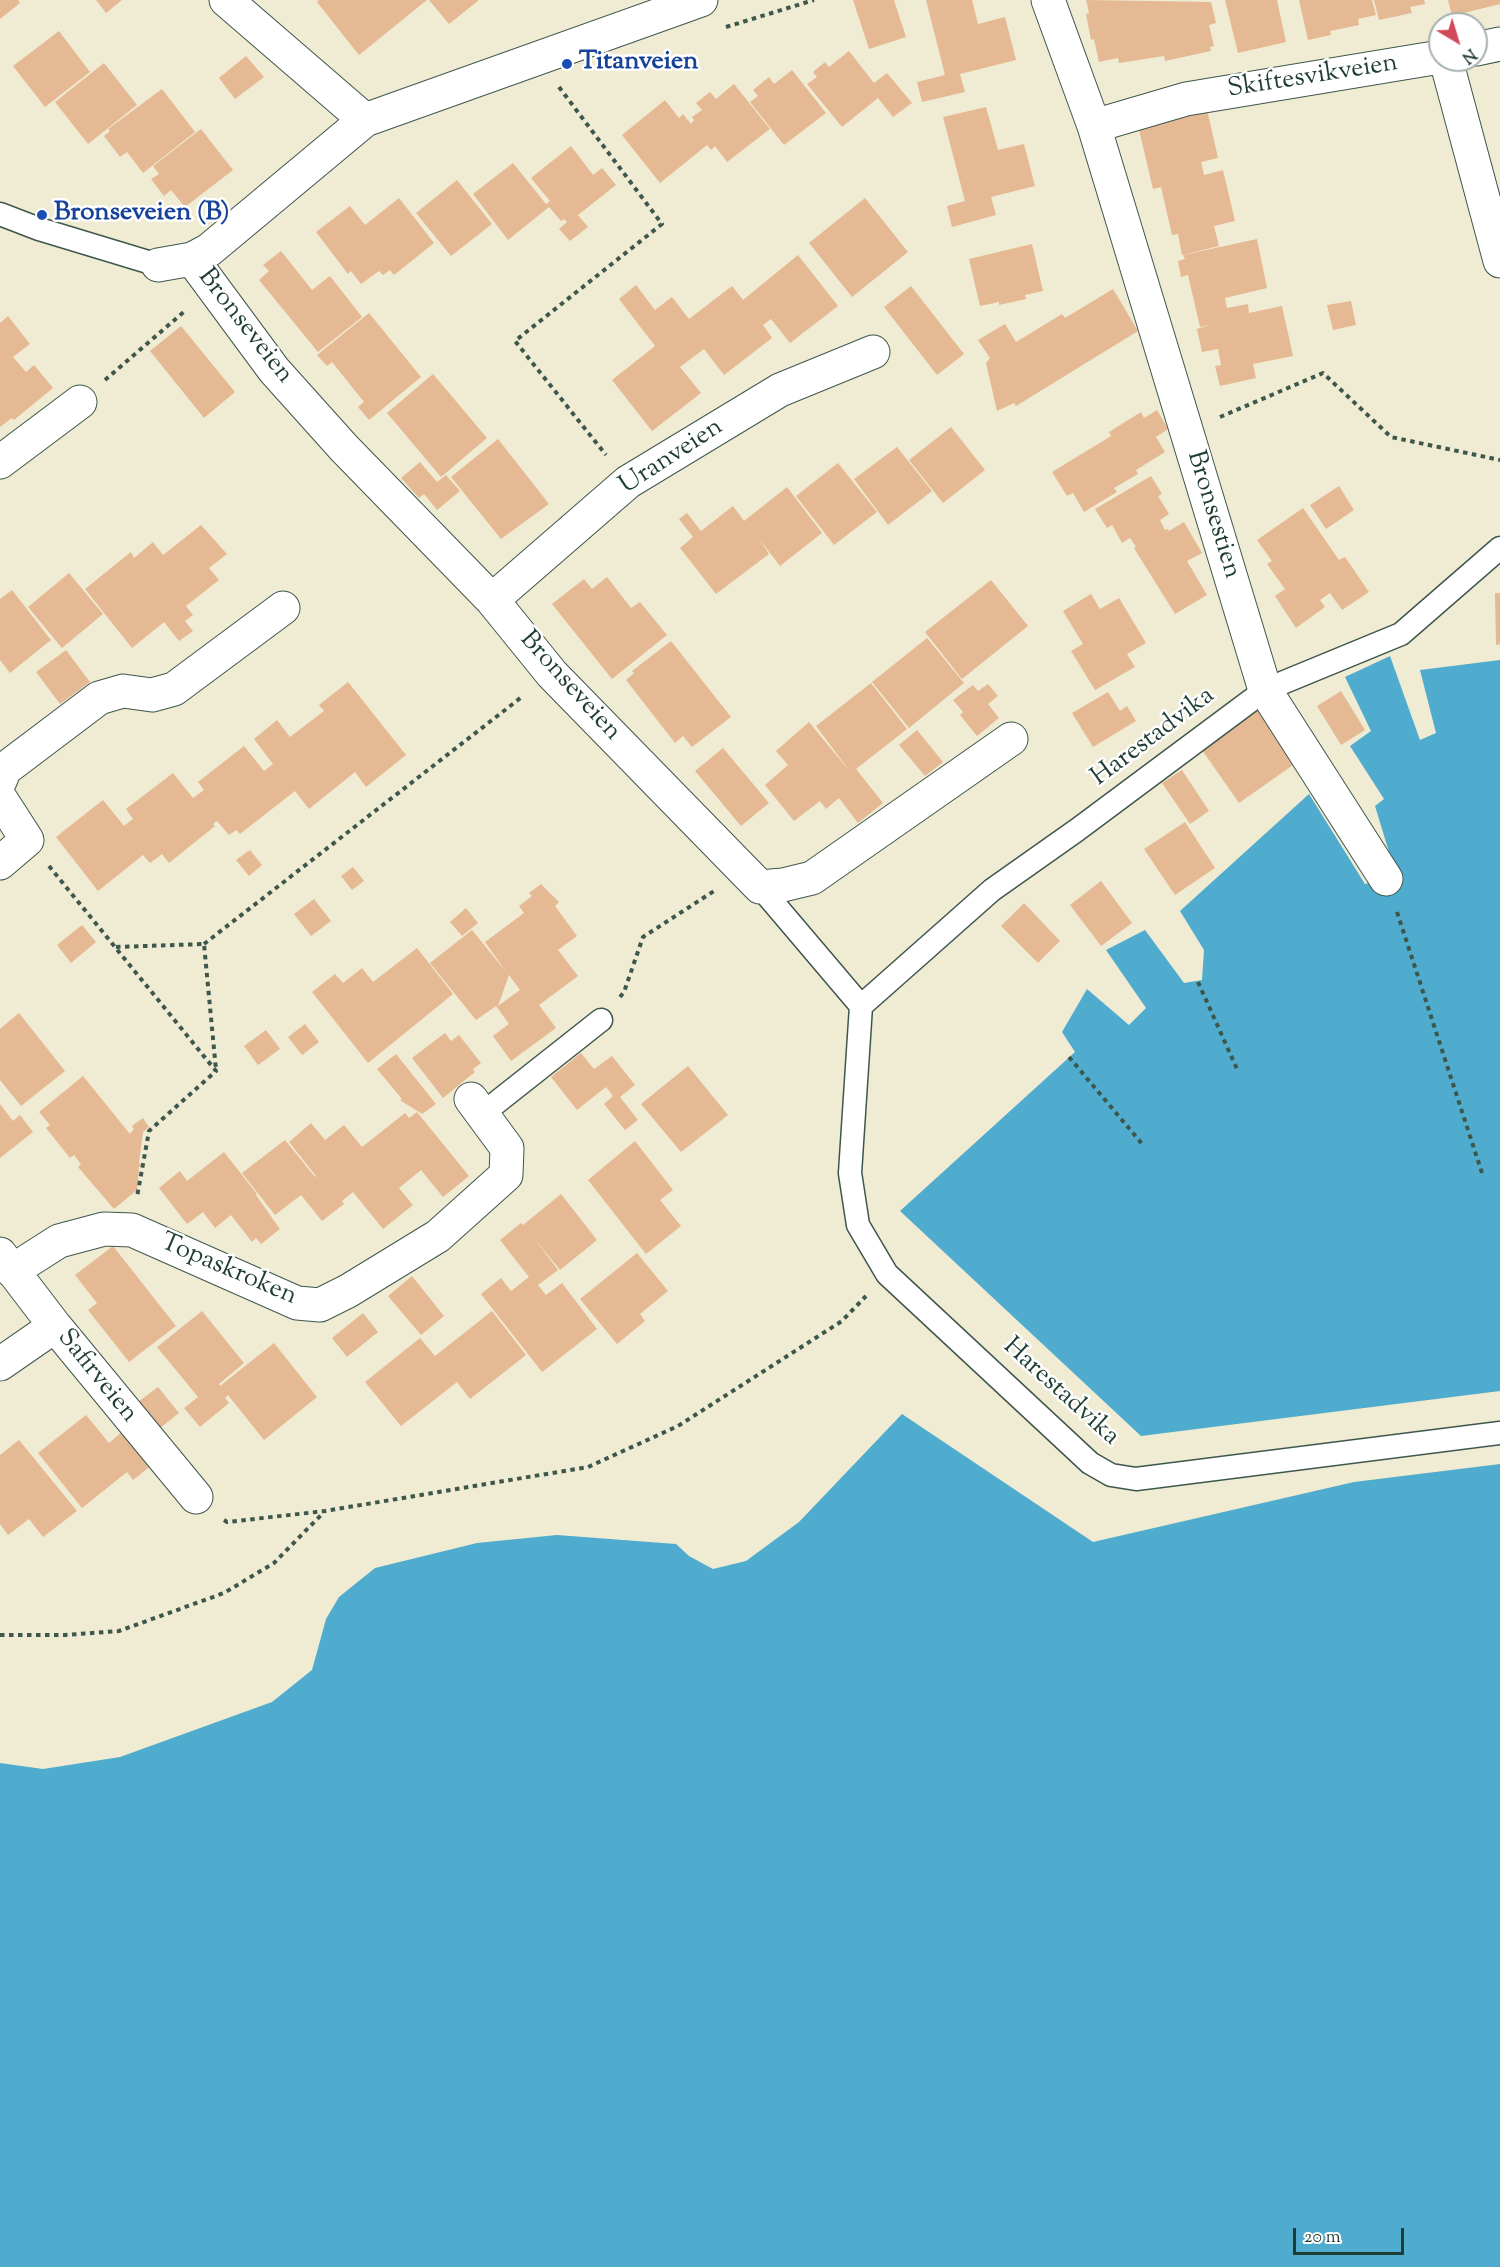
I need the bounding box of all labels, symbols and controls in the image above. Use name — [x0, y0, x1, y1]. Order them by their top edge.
north arrow — [1428, 12, 1488, 72]
text: N — [1456, 42, 1480, 68]
place label: Titanveien — [579, 48, 698, 80]
street label: Skiftesvikveien — [1226, 49, 1400, 107]
marker: Titanveien — [560, 57, 574, 71]
place label: Bronseveien (B) — [54, 199, 229, 231]
marker: Bronseveien (B) — [35, 208, 49, 222]
street label: Bronseveien — [189, 263, 299, 391]
street label: Uranveien — [614, 413, 730, 503]
street label: Bronsestien — [1178, 447, 1246, 583]
street label: Bronseveien — [511, 626, 627, 748]
street label: Harestadvika — [1086, 682, 1222, 794]
street label: Topaskroken — [155, 1228, 301, 1314]
street label: Safirveien — [49, 1324, 143, 1430]
street label: Harestadvika — [995, 1332, 1125, 1454]
scale bar — [1296, 2216, 1407, 2254]
text: 20 m — [1304, 2225, 1341, 2251]

